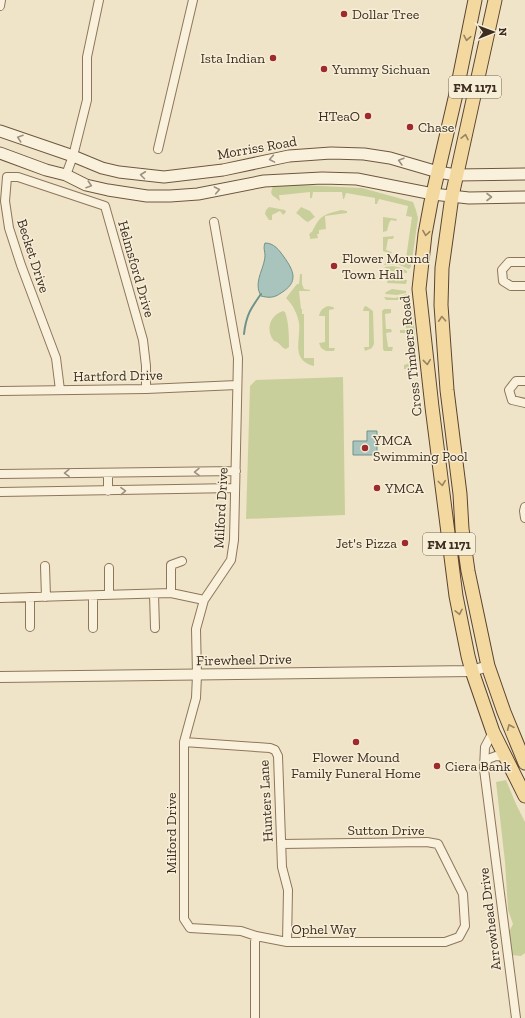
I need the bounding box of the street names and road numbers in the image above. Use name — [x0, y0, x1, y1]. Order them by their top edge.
road number: FM 1171 — [449, 76, 501, 98]
street label: Morriss Road — [216, 133, 298, 163]
street label: Becket Drive — [13, 217, 53, 295]
street label: Helmsford Drive — [114, 219, 158, 320]
street label: Cross Timbers Road — [396, 294, 426, 417]
street label: Hartford Drive — [73, 367, 163, 385]
street label: Milford Drive — [210, 467, 232, 549]
road number: FM 1171 — [423, 533, 475, 555]
street label: Firewheel Drive — [196, 651, 292, 669]
street label: Hunters Lane — [255, 759, 277, 842]
street label: Milford Drive — [163, 792, 180, 874]
street label: Sutton Drive — [347, 822, 425, 839]
street label: Arrowhead Drive — [475, 866, 505, 971]
street label: Ophel Way — [292, 921, 357, 938]

